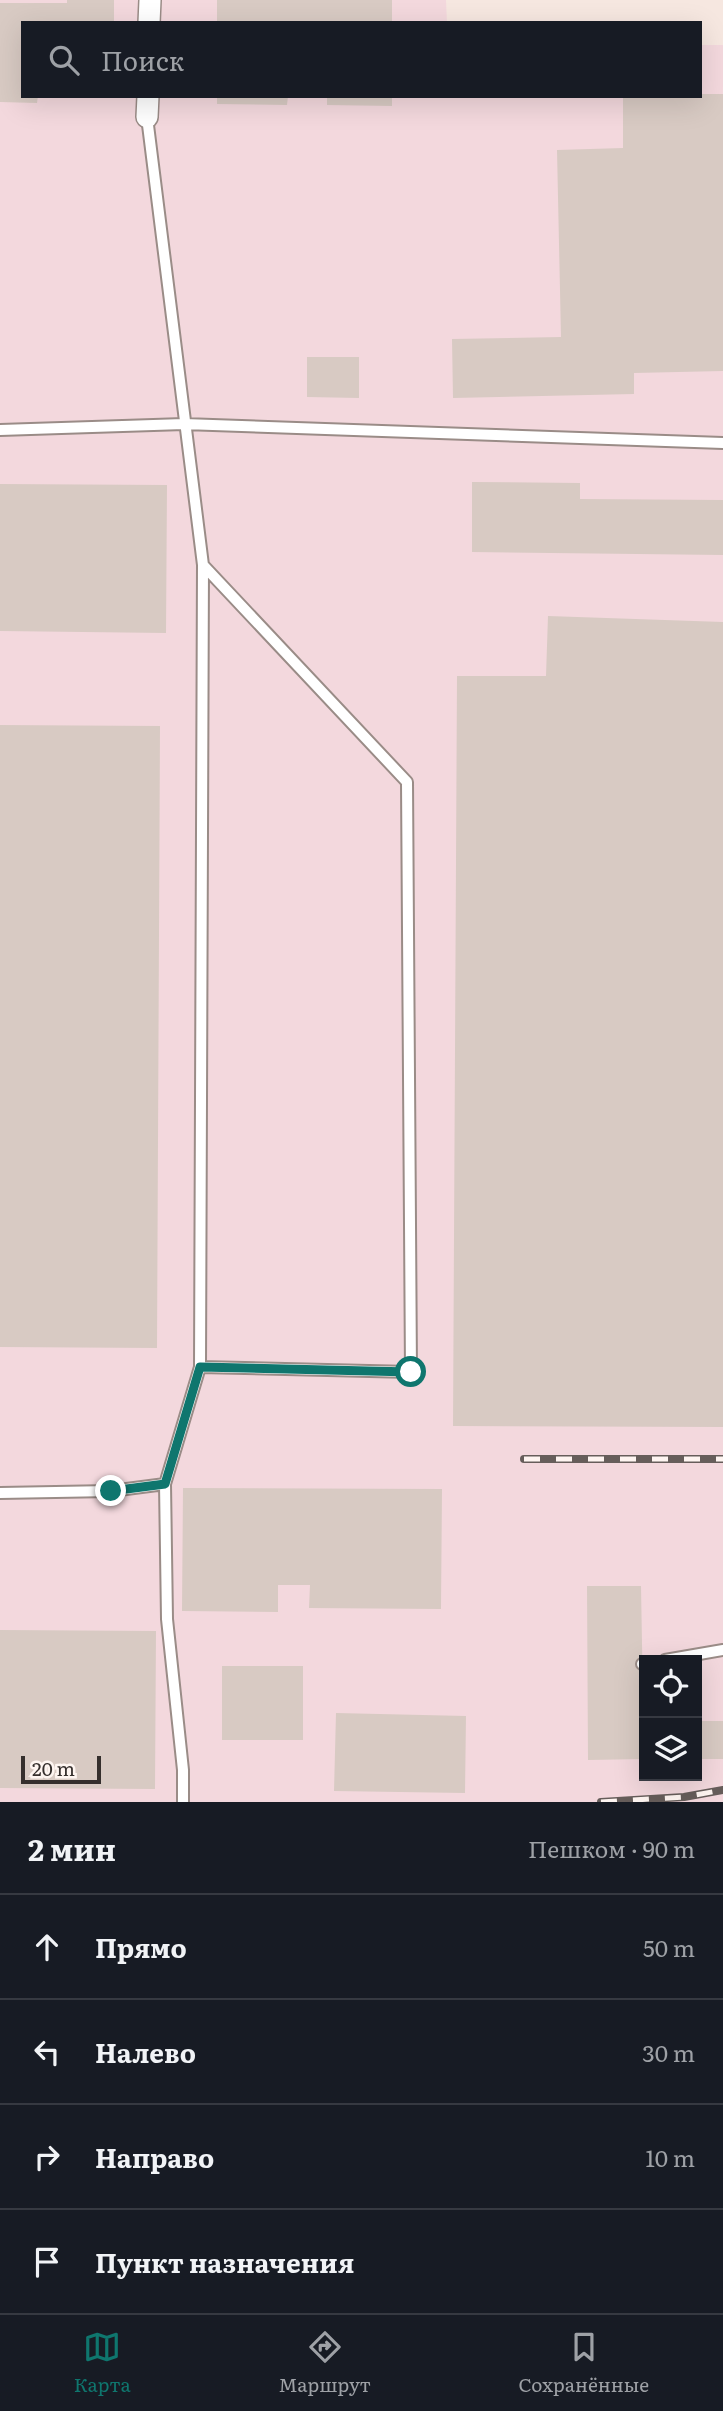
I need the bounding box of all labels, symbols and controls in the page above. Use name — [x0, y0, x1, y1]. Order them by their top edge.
search box — [21, 21, 702, 98]
text: Поиск — [101, 40, 184, 79]
icon: search — [45, 41, 83, 79]
route start — [395, 1356, 426, 1387]
route end — [95, 1475, 126, 1506]
map controls — [639, 1655, 702, 1781]
button: locate — [639, 1655, 702, 1718]
button: layers — [639, 1718, 702, 1781]
scale bar — [21, 1753, 102, 1785]
text: 20 m — [32, 1754, 75, 1782]
text: 2 мин — [28, 1826, 116, 1870]
text: Пешком · 90 m — [528, 1831, 695, 1865]
text: Прямо — [95, 1927, 187, 1966]
icon: ahead — [28, 1928, 66, 1966]
text: 50 m — [643, 1930, 695, 1964]
text: Налево — [95, 2032, 196, 2071]
icon: left — [28, 2033, 66, 2071]
text: 30 m — [642, 2035, 695, 2069]
text: Направо — [95, 2137, 214, 2176]
icon: right — [28, 2138, 66, 2176]
text: 10 m — [645, 2140, 695, 2174]
text: Пункт назначения — [95, 2242, 354, 2281]
icon: arrive — [28, 2243, 66, 2281]
tab: Карта — [74, 2328, 131, 2398]
tab: Маршрут — [278, 2328, 371, 2398]
tab: Сохранённые — [518, 2328, 649, 2398]

